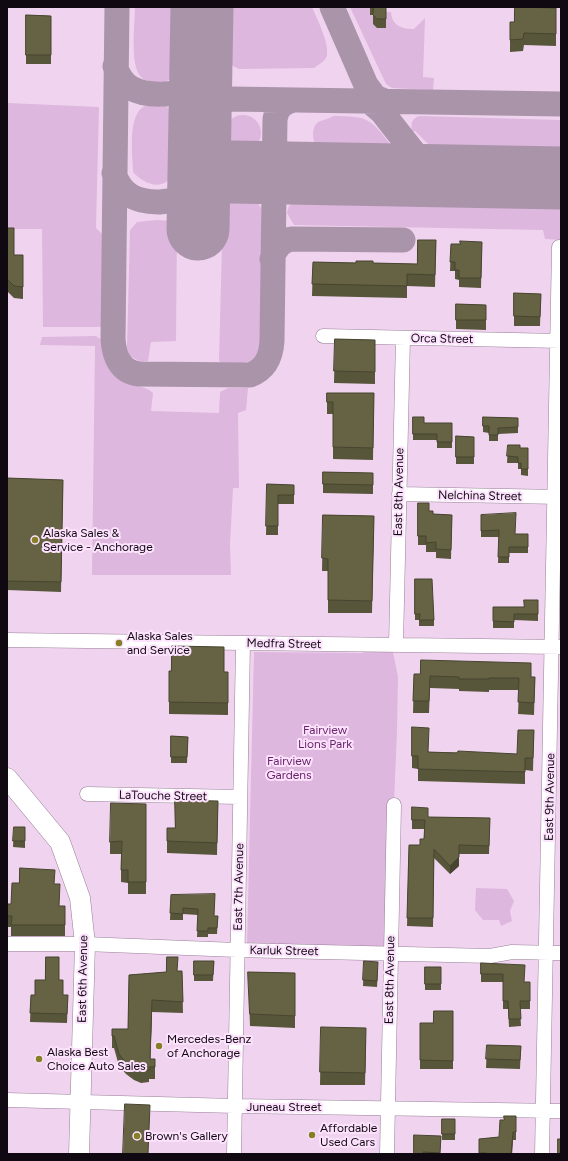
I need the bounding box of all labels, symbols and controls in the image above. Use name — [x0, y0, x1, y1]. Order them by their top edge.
street label: Orca Street — [411, 331, 473, 347]
street label: East 8th Avenue — [391, 448, 407, 536]
street label: Nelchina Street — [438, 488, 522, 504]
place label: Alaska Sales & Service - Anchorage — [43, 526, 153, 554]
marker: Alaska Sales & Service - Anchorage — [30, 535, 40, 545]
place label: Alaska Sales and Service — [127, 629, 193, 657]
street label: Medfra Street — [246, 636, 322, 652]
marker: Alaska Sales and Service — [114, 638, 124, 648]
park label: Fairview Lions Park — [298, 723, 352, 751]
street label: East 9th Avenue — [542, 753, 558, 841]
park label: Fairview Gardens — [266, 754, 312, 782]
street label: LaTouche Street — [119, 788, 207, 804]
street label: East 7th Avenue — [231, 843, 247, 931]
street label: East 6th Avenue — [75, 935, 91, 1023]
street label: East 8th Avenue — [382, 936, 398, 1024]
street label: Karluk Street — [249, 943, 319, 959]
place label: Mercedes-Benz of Anchorage — [167, 1032, 251, 1060]
marker: Mercedes-Benz of Anchorage — [154, 1041, 164, 1051]
place label: Alaska Best Choice Auto Sales — [47, 1045, 146, 1073]
marker: Alaska Best Choice Auto Sales — [34, 1054, 44, 1064]
street label: Juneau Street — [246, 1100, 322, 1114]
place label: Affordable Used Cars — [320, 1121, 377, 1149]
place label: Brown's Gallery — [145, 1129, 228, 1143]
marker: Affordable Used Cars — [307, 1130, 317, 1140]
marker: Brown's Gallery — [132, 1131, 142, 1141]

